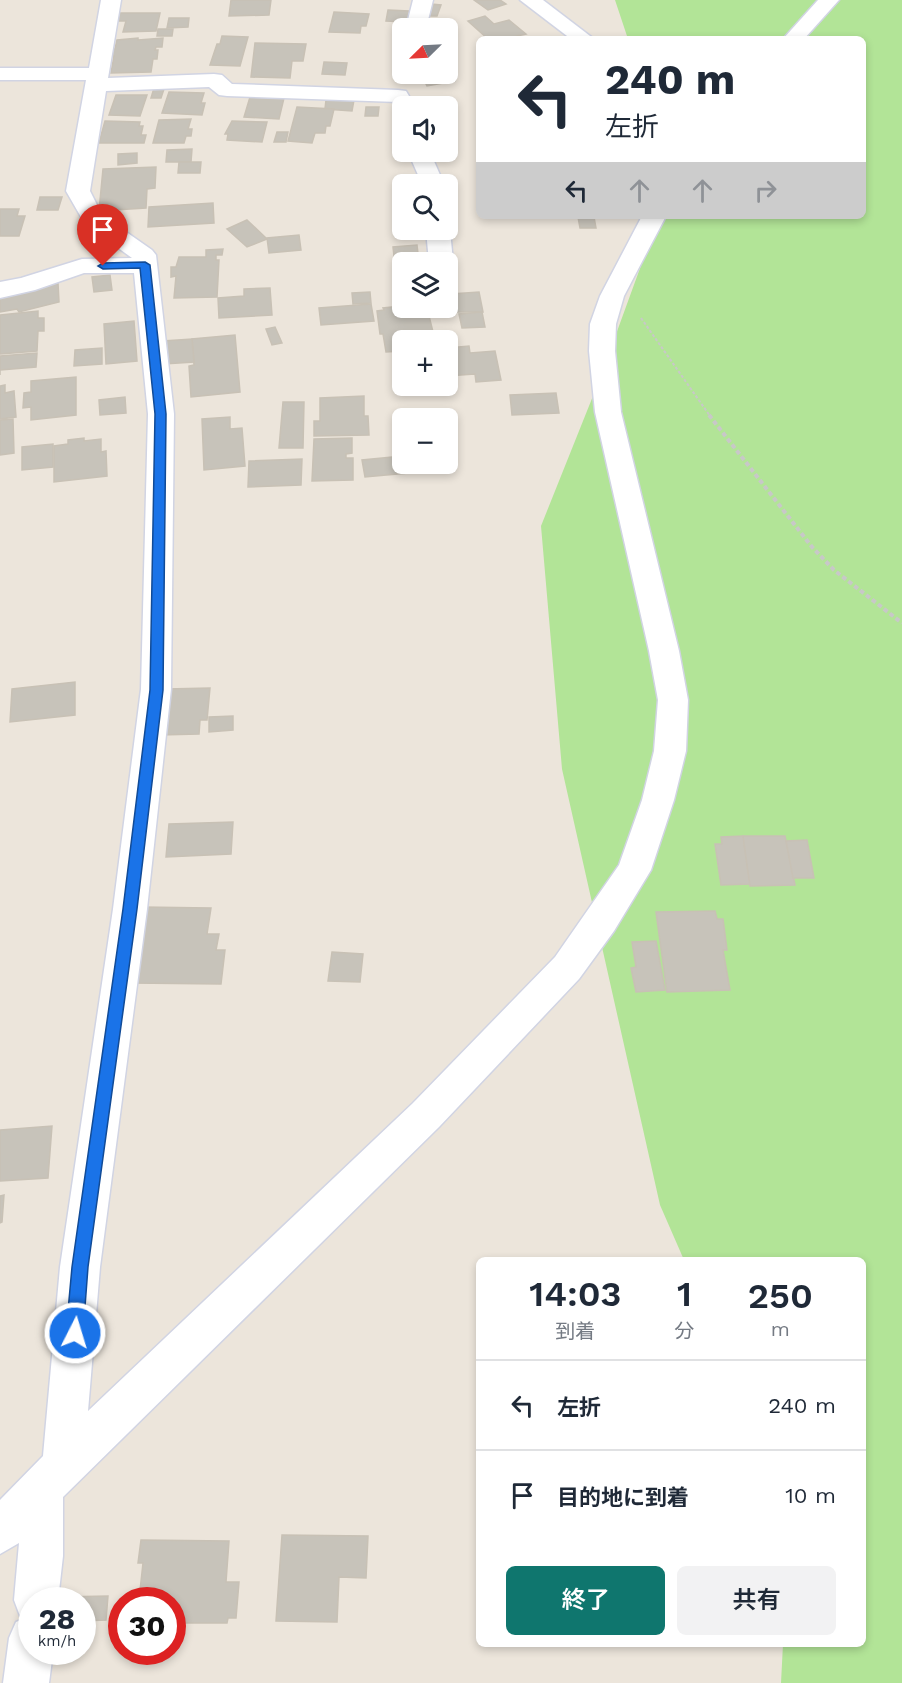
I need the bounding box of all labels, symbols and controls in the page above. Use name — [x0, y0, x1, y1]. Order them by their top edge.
north arrow — [392, 18, 458, 84]
map controls — [392, 18, 458, 474]
text: 240 m — [605, 55, 735, 104]
icon: left — [506, 60, 584, 138]
button: sound — [392, 96, 458, 162]
text: 左折 — [605, 111, 659, 143]
button: search — [392, 174, 458, 240]
icon: left — [560, 174, 593, 207]
icon: ahead — [623, 174, 656, 207]
icon: ahead — [686, 174, 719, 207]
icon: right — [749, 174, 782, 207]
pin — [77, 204, 128, 266]
icon: arrive — [86, 213, 119, 246]
button: layers — [392, 252, 458, 318]
button: + — [392, 330, 458, 396]
button: − — [392, 408, 458, 474]
text: 14:03 — [529, 1273, 621, 1315]
text: 1 — [677, 1273, 692, 1315]
text: 250 — [748, 1275, 813, 1317]
position arrow — [43, 1301, 107, 1365]
text: m — [771, 1317, 790, 1341]
text: 到着 — [555, 1319, 595, 1343]
text: 分 — [675, 1319, 695, 1343]
icon: left — [506, 1389, 539, 1422]
text: 240 m — [768, 1393, 836, 1418]
text: 左折 — [557, 1395, 601, 1420]
icon: arrive — [506, 1479, 539, 1512]
text: 10 m — [785, 1483, 836, 1508]
text: 目的地に到着 — [557, 1485, 689, 1510]
button: 終了 — [506, 1566, 665, 1635]
button: 共有 — [677, 1566, 836, 1635]
speed limit sign: 30 — [108, 1587, 186, 1665]
text: 28 — [39, 1601, 75, 1636]
text: km/h — [38, 1632, 76, 1650]

